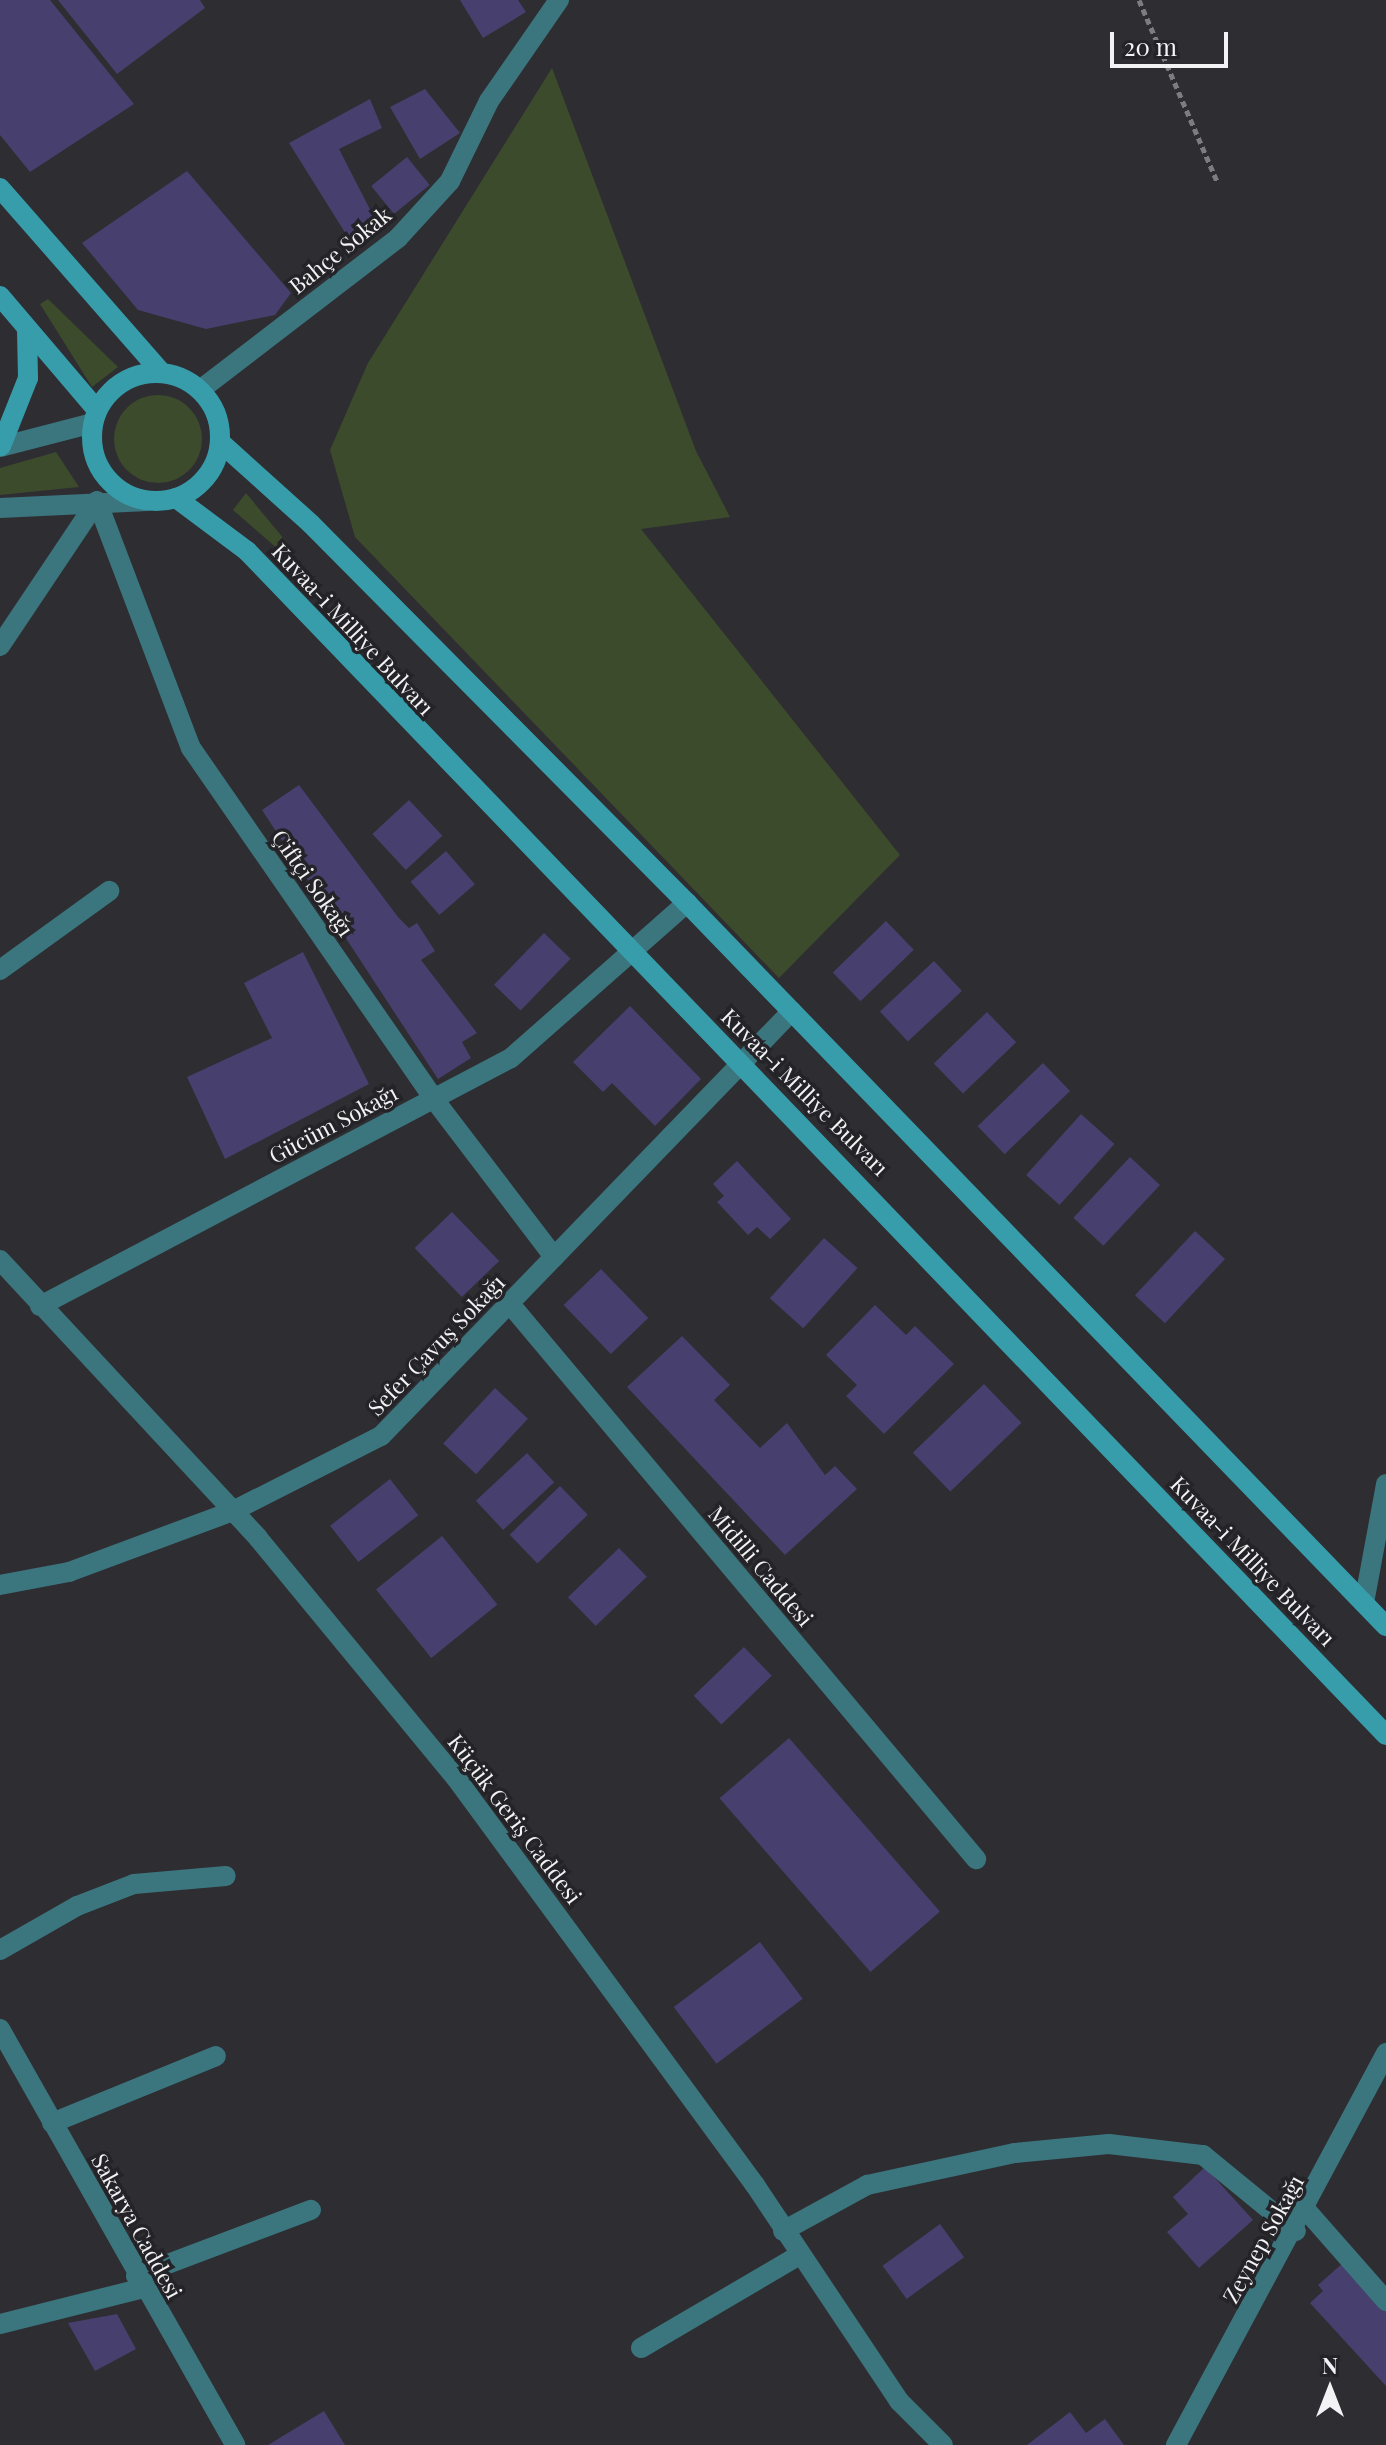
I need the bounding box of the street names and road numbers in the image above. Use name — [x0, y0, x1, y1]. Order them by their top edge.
street label: Bahçe Sokak — [284, 201, 396, 299]
street label: Kuvaa-i Milliye Bulvarı — [267, 538, 439, 720]
street label: Çiftçi Sokağı — [267, 825, 359, 941]
street label: Kuvaa-i Milliye Bulvarı — [716, 1003, 894, 1181]
street label: Gücüm Sokağı — [264, 1079, 402, 1169]
street label: Sefer Çavuş Sokağı — [362, 1269, 510, 1421]
street label: Kuvaa-i Milliye Bulvarı — [1165, 1471, 1341, 1651]
street label: Midilli Caddesi — [703, 1501, 819, 1631]
street label: Küçük Geriş Caddesi — [443, 1729, 587, 1909]
street label: Sakarya Caddesi — [86, 2149, 188, 2303]
street label: Zeynep Sokağı — [1217, 2170, 1309, 2308]

